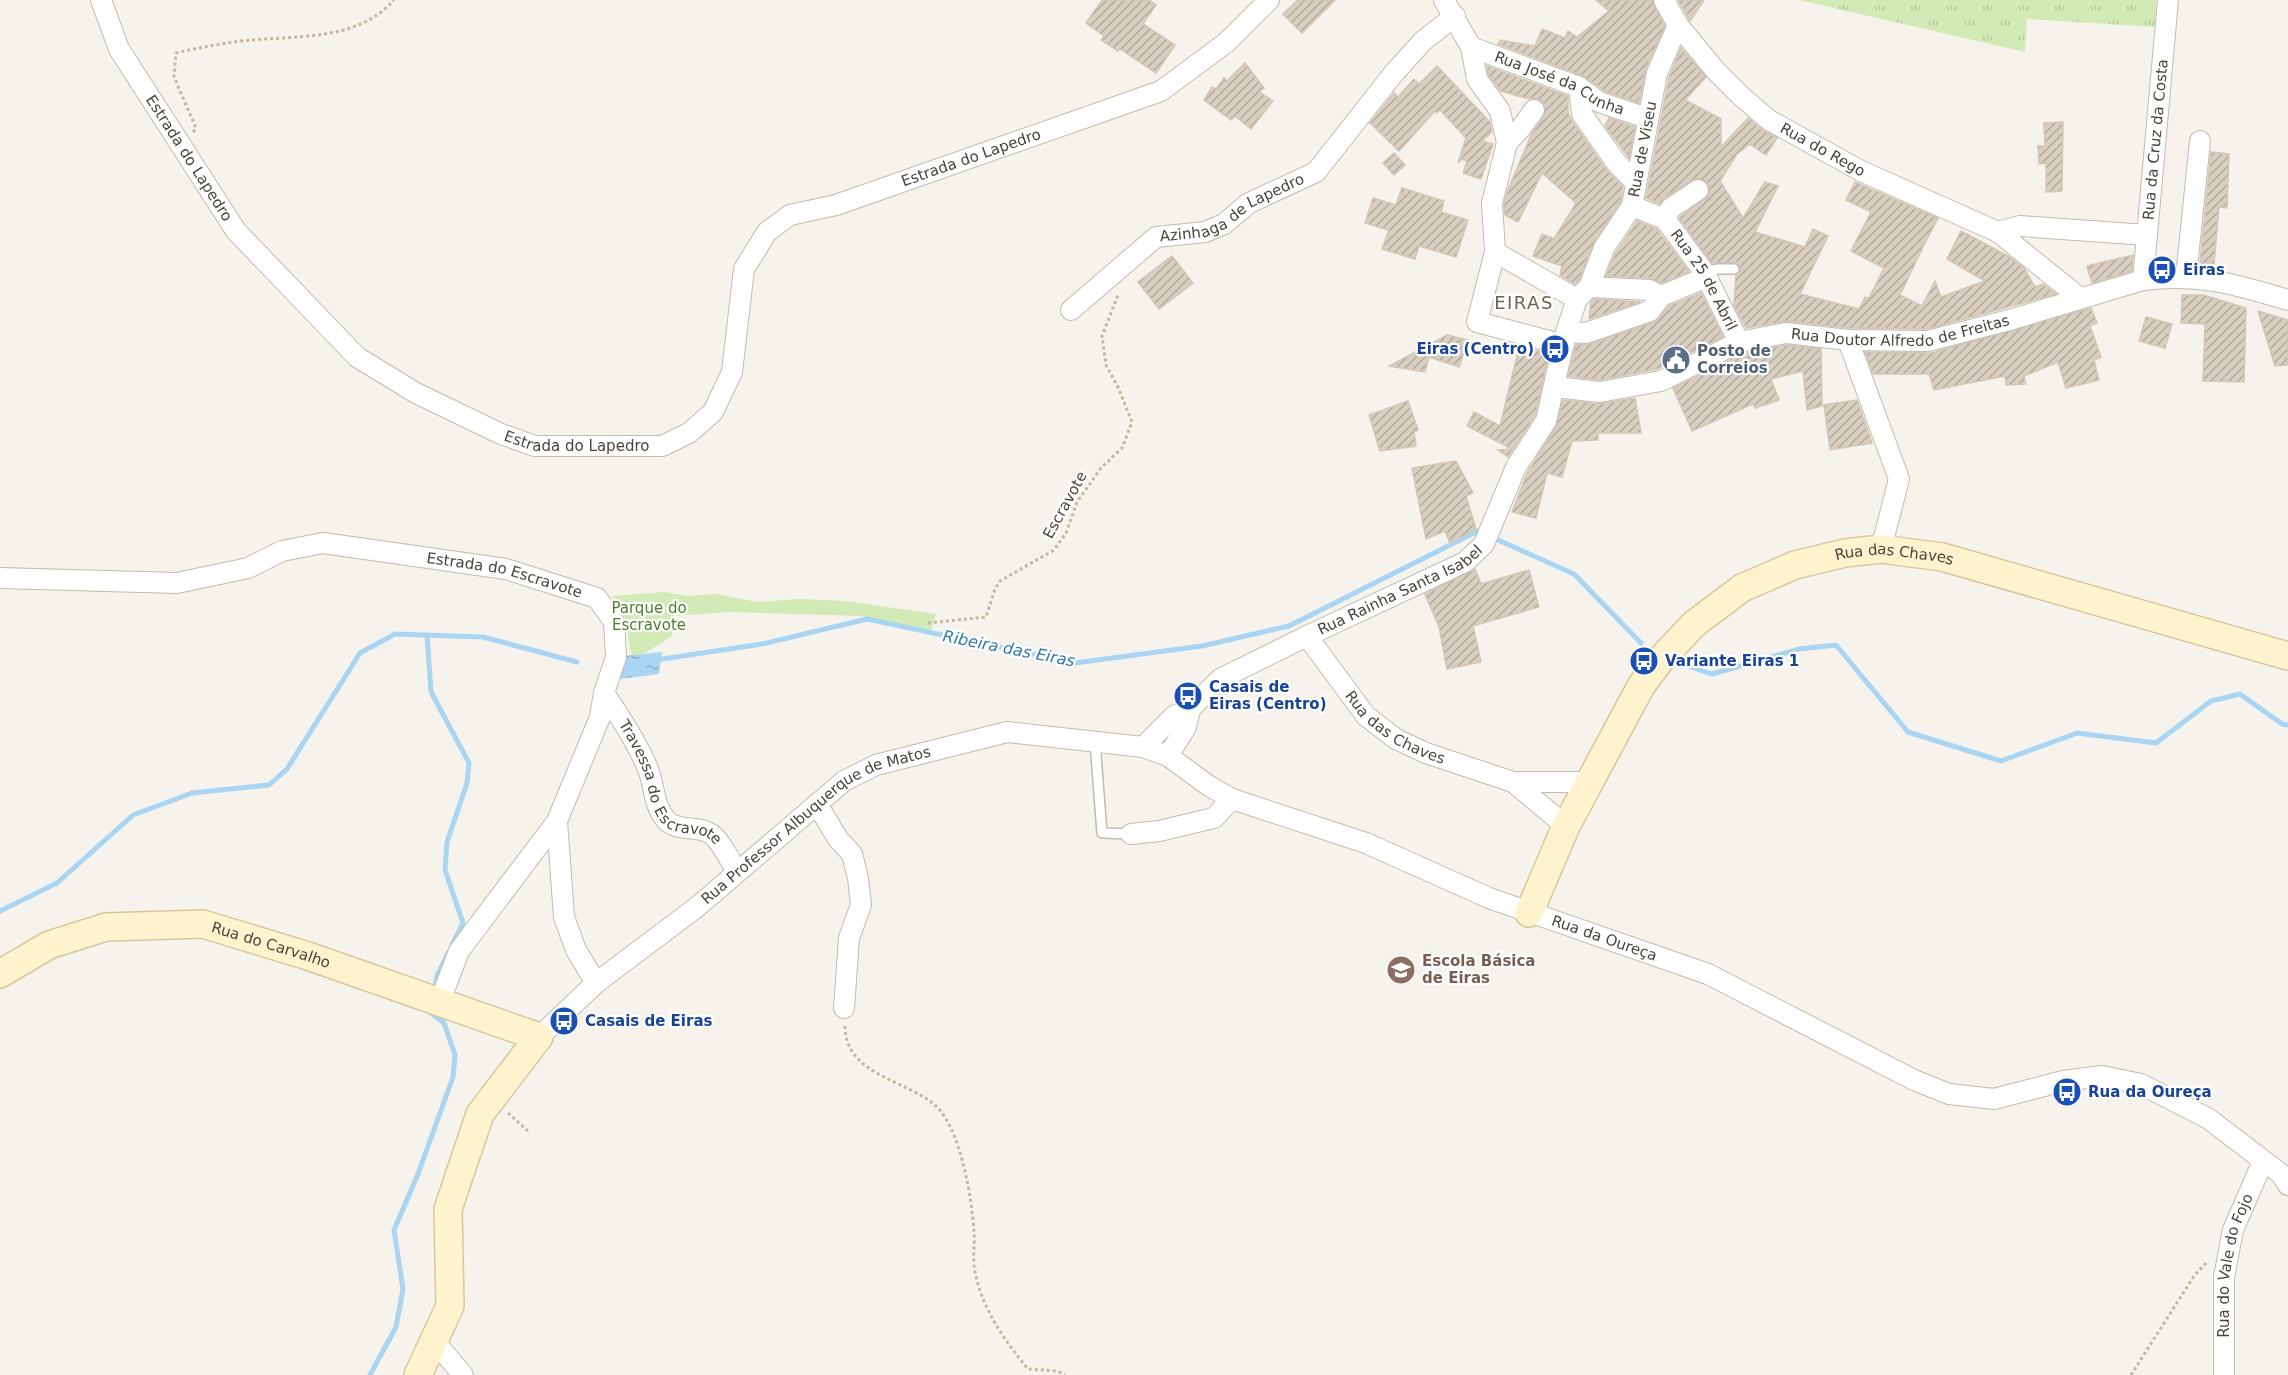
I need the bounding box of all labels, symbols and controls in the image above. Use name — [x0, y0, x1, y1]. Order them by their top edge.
street label: Rua José da Cunha — [1492, 48, 1627, 119]
street label: Rua da Cruz da Costa — [2139, 58, 2172, 221]
street label: Estrada do Lapedro — [142, 92, 236, 225]
street label: Rua de Viseu — [1625, 100, 1661, 199]
street label: Rua do Rego — [1777, 119, 1868, 181]
street label: Estrada do Lapedro — [899, 125, 1043, 190]
street label: Azinhaga de Lapedro — [1159, 170, 1307, 246]
street label: Rua 25 de Abril — [1667, 226, 1741, 333]
bus stop icon: Eiras — [2146, 254, 2178, 286]
place label: Eiras — [2183, 261, 2225, 279]
district label: EIRAS — [1494, 292, 1554, 313]
street label: Rua Doutor Alfredo de Freitas — [1790, 311, 2012, 351]
bus stop icon: Eiras (Centro) — [1539, 333, 1571, 365]
place label: Eiras (Centro) — [1416, 340, 1534, 358]
place label: Posto de Correios — [1697, 342, 1771, 377]
public building icon: Posto de Correios — [1660, 344, 1692, 376]
street label: Estrada do Lapedro — [502, 427, 649, 455]
street label: Escravote — [1039, 468, 1091, 542]
street label: Rua das Chaves — [1833, 540, 1956, 569]
street label: Rua Rainha Santa Isabel — [1315, 541, 1486, 639]
street label: Estrada do Escravote — [425, 549, 585, 602]
park label: Parque do Escravote — [611, 599, 687, 634]
water label: Ribeira das Eiras — [941, 626, 1077, 671]
bus stop icon: Variante Eiras 1 — [1628, 645, 1660, 677]
place label: Variante Eiras 1 — [1665, 652, 1799, 670]
place label: Casais de Eiras (Centro) — [1209, 678, 1327, 713]
bus stop icon: Casais de Eiras (Centro) — [1172, 680, 1204, 712]
street label: Rua das Chaves — [1341, 687, 1448, 768]
street label: Travessa do Escravote — [615, 716, 726, 848]
street label: Rua Professor Albuquerque de Matos — [698, 743, 933, 908]
street label: Rua da Oureça — [1549, 911, 1660, 965]
street label: Rua do Carvalho — [209, 918, 333, 972]
place label: Escola Básica de Eiras — [1422, 952, 1536, 987]
school or university icon: Escola Básica de Eiras — [1385, 954, 1417, 986]
bus stop icon: Casais de Eiras — [548, 1005, 580, 1037]
place label: Casais de Eiras — [585, 1012, 713, 1030]
bus stop icon: Rua da Oureça — [2051, 1076, 2083, 1108]
place label: Rua da Oureça — [2088, 1083, 2212, 1101]
street label: Rua do Vale do Fojo — [2214, 1191, 2257, 1338]

